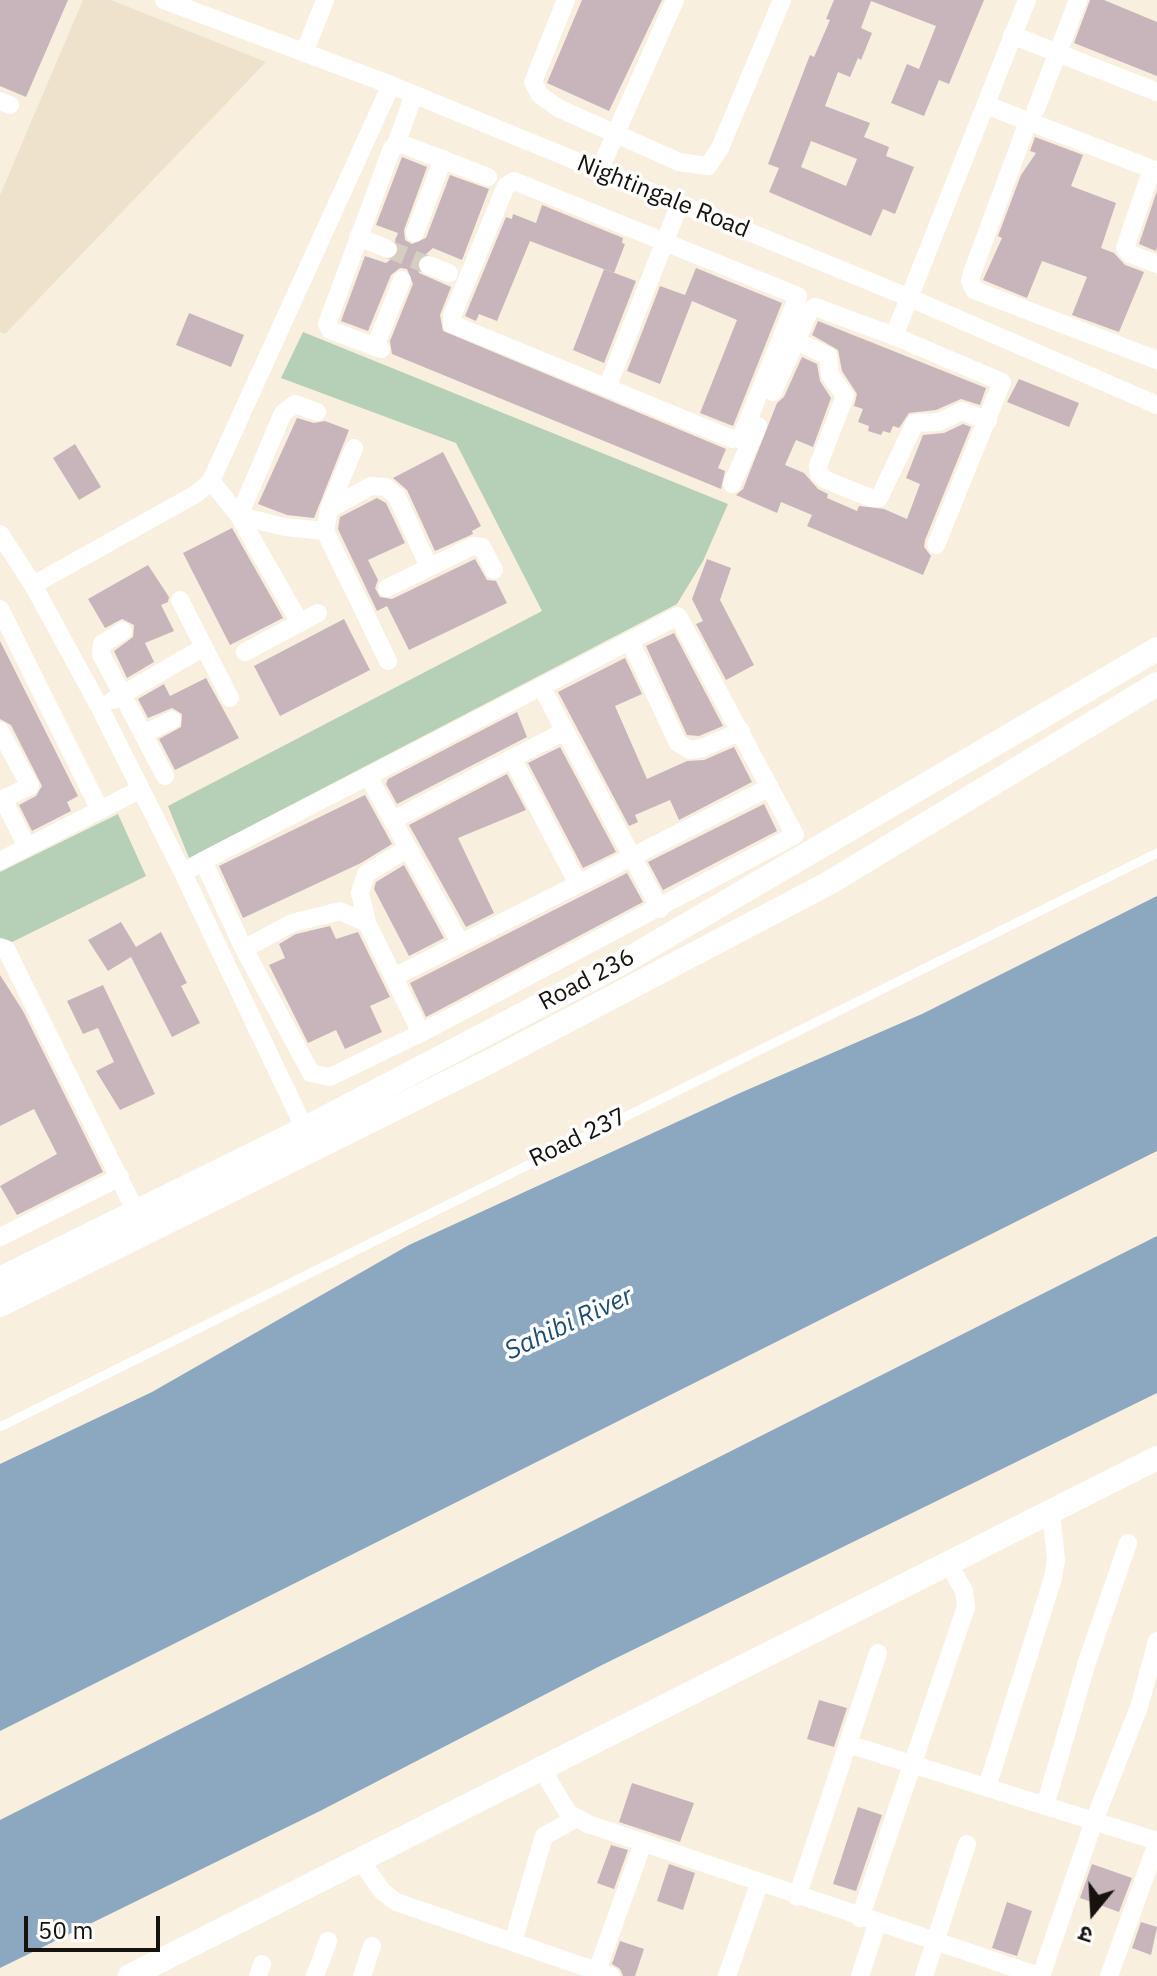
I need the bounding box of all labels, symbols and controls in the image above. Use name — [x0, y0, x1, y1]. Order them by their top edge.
street label: Nightingale Road — [573, 149, 753, 245]
street label: Road 236 — [534, 943, 640, 1017]
street label: Road 237 — [525, 1102, 631, 1174]
water label: Sahibi River — [500, 1281, 638, 1367]
north arrow — [1053, 1872, 1133, 1952]
scale bar — [28, 1900, 164, 1950]
text: 50 m — [38, 1914, 93, 1946]
text: उ — [1075, 1920, 1096, 1951]

